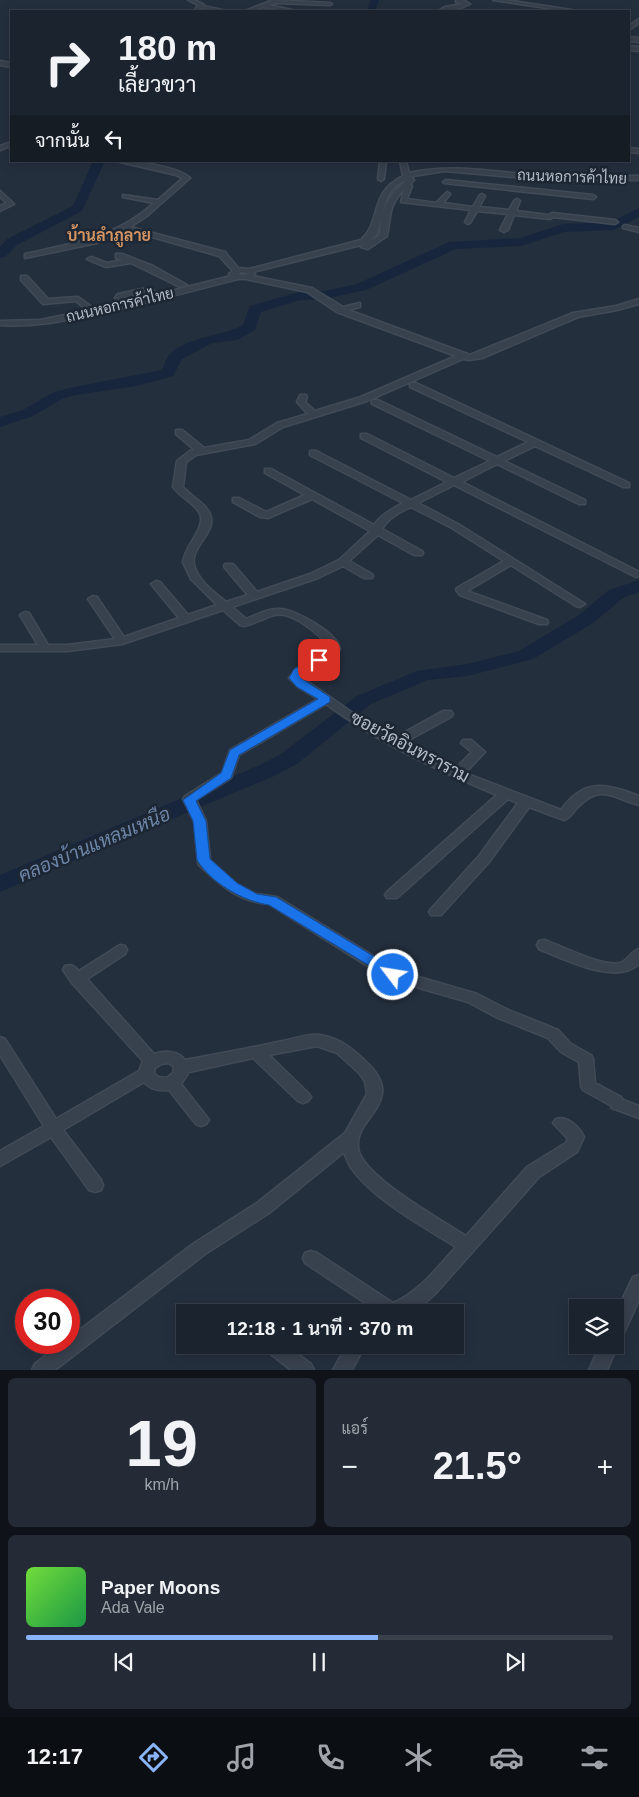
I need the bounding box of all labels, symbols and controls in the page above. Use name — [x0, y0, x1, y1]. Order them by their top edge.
text: 180 m — [118, 28, 217, 67]
icon: right — [35, 30, 100, 95]
text: เลี้ยวขวา — [118, 72, 196, 97]
icon: left — [100, 125, 128, 153]
text: จากนั้น — [35, 130, 90, 151]
street label: ถนนหอการค้าไทย — [517, 165, 627, 187]
district label: บ้านลำภูลาย — [67, 224, 151, 248]
street label: ถนนหอการค้าไทย — [64, 283, 175, 325]
pin — [298, 639, 340, 681]
icon: arrive — [305, 646, 333, 674]
street label: ซอยวัดอินทราราม — [347, 706, 473, 787]
water label: คลองบ้านแหลมเหนือ — [14, 801, 173, 886]
position arrow — [366, 948, 418, 1000]
speed limit sign: 30 — [15, 1289, 80, 1354]
map controls — [569, 1299, 624, 1354]
button: layers — [569, 1299, 624, 1354]
text: 12:18 · 1 นาที · 370 m — [227, 1318, 413, 1339]
text: 19 — [126, 1407, 198, 1480]
text: แอร์ — [342, 1420, 368, 1437]
text: 21.5° — [433, 1445, 522, 1487]
text: − — [342, 1451, 358, 1482]
text: + — [597, 1451, 613, 1482]
text: km/h — [144, 1476, 179, 1493]
text: Paper Moons — [101, 1577, 220, 1598]
text: Ada Vale — [101, 1599, 165, 1616]
icon: previous — [110, 1648, 138, 1676]
icon: pause — [305, 1648, 333, 1676]
icon: next — [501, 1648, 529, 1676]
icon: directions — [136, 1740, 171, 1775]
icon: music — [224, 1740, 259, 1775]
icon: phone — [313, 1740, 348, 1775]
icon: climate — [401, 1740, 436, 1775]
icon: car — [489, 1740, 524, 1775]
icon: filters — [577, 1740, 612, 1775]
text: 12:17 — [27, 1744, 83, 1769]

